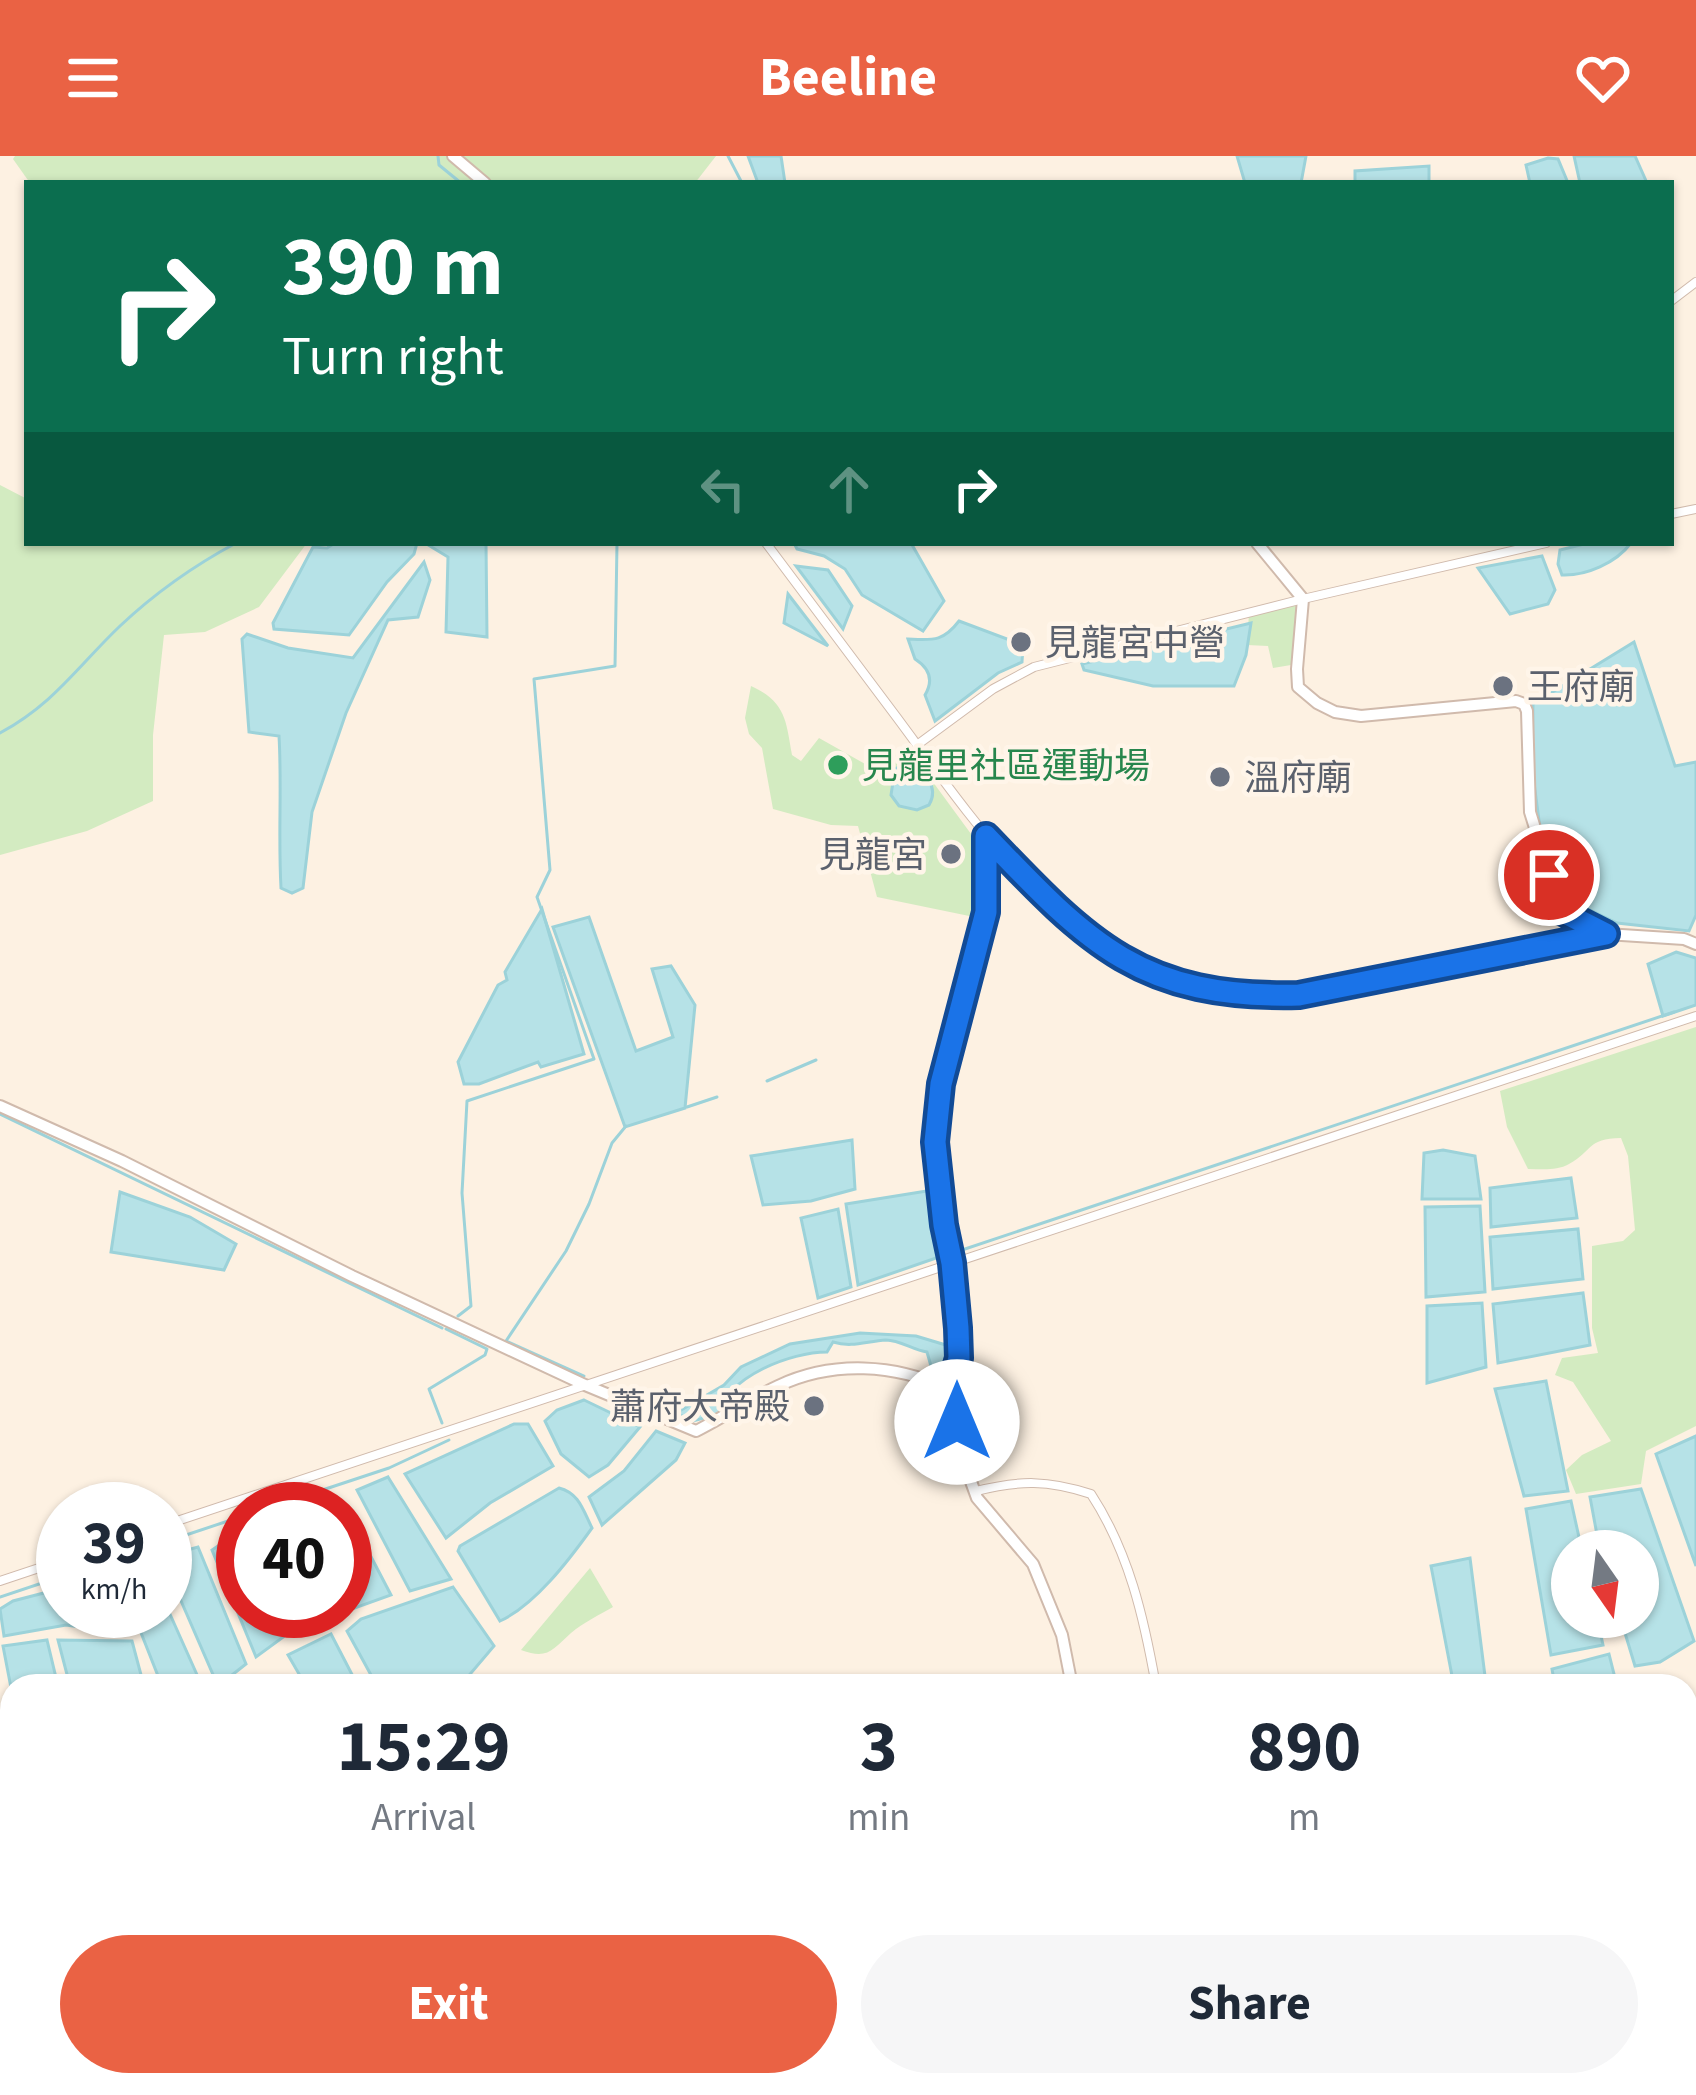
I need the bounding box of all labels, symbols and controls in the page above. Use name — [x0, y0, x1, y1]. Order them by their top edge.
text: Beeline — [759, 40, 937, 117]
icon: menu — [60, 45, 126, 111]
icon: heart — [1570, 45, 1636, 111]
text: 390 m — [282, 208, 504, 328]
icon: right — [84, 228, 240, 384]
text: Turn right — [282, 319, 504, 396]
icon: left — [690, 456, 756, 522]
icon: ahead — [816, 456, 882, 522]
icon: right — [942, 456, 1008, 522]
place label: 見龍宮中營 — [1045, 618, 1225, 669]
marker: 見龍宮中營 — [1008, 629, 1034, 655]
place label: 王府廟 — [1527, 662, 1635, 713]
marker: 王府廟 — [1490, 673, 1516, 699]
place label: 見龍里社區運動場 — [862, 741, 1150, 792]
marker: 見龍里社區運動場 — [825, 752, 851, 778]
place label: 溫府廟 — [1244, 753, 1352, 804]
marker: 溫府廟 — [1207, 764, 1233, 790]
pin — [1498, 824, 1600, 926]
place label: 見龍宮 — [819, 830, 927, 881]
marker: 見龍宮 — [938, 841, 964, 867]
icon: arrive — [1516, 842, 1582, 908]
position arrow — [894, 1359, 1020, 1485]
place label: 蕭府大帝殿 — [610, 1382, 790, 1433]
marker: 蕭府大帝殿 — [801, 1393, 827, 1419]
speed limit sign: 40 — [216, 1482, 372, 1638]
text: 39 — [82, 1502, 146, 1587]
north arrow — [1551, 1530, 1659, 1638]
map controls — [1551, 1530, 1659, 1638]
text: km/h — [81, 1568, 147, 1611]
text: 15:29 — [337, 1696, 510, 1799]
text: 3 — [860, 1696, 898, 1799]
text: 890 — [1247, 1696, 1361, 1799]
text: Arrival — [371, 1790, 476, 1846]
text: min — [847, 1790, 910, 1846]
text: m — [1288, 1790, 1320, 1846]
button: Exit — [60, 1935, 837, 2073]
button: Share — [861, 1935, 1638, 2073]

